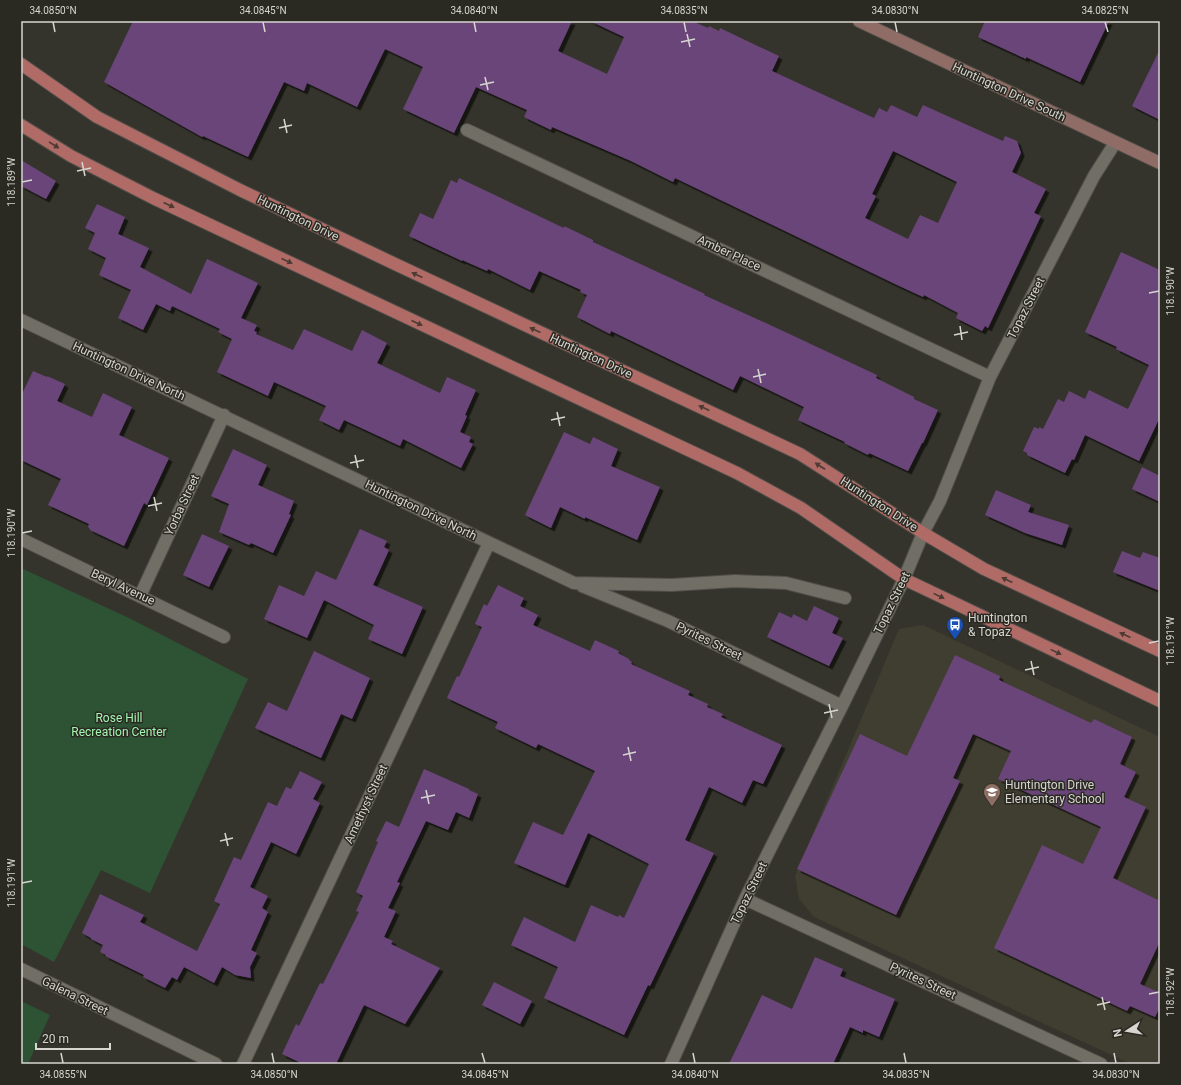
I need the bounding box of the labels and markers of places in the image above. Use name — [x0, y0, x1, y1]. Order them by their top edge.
place label: Huntington & Topaz — [968, 611, 1027, 639]
bus stop icon: Huntington & Topaz — [945, 615, 965, 640]
place label: Huntington Drive Elementary School — [1005, 778, 1105, 806]
school or university icon: Huntington Drive Elementary School — [982, 782, 1002, 807]

